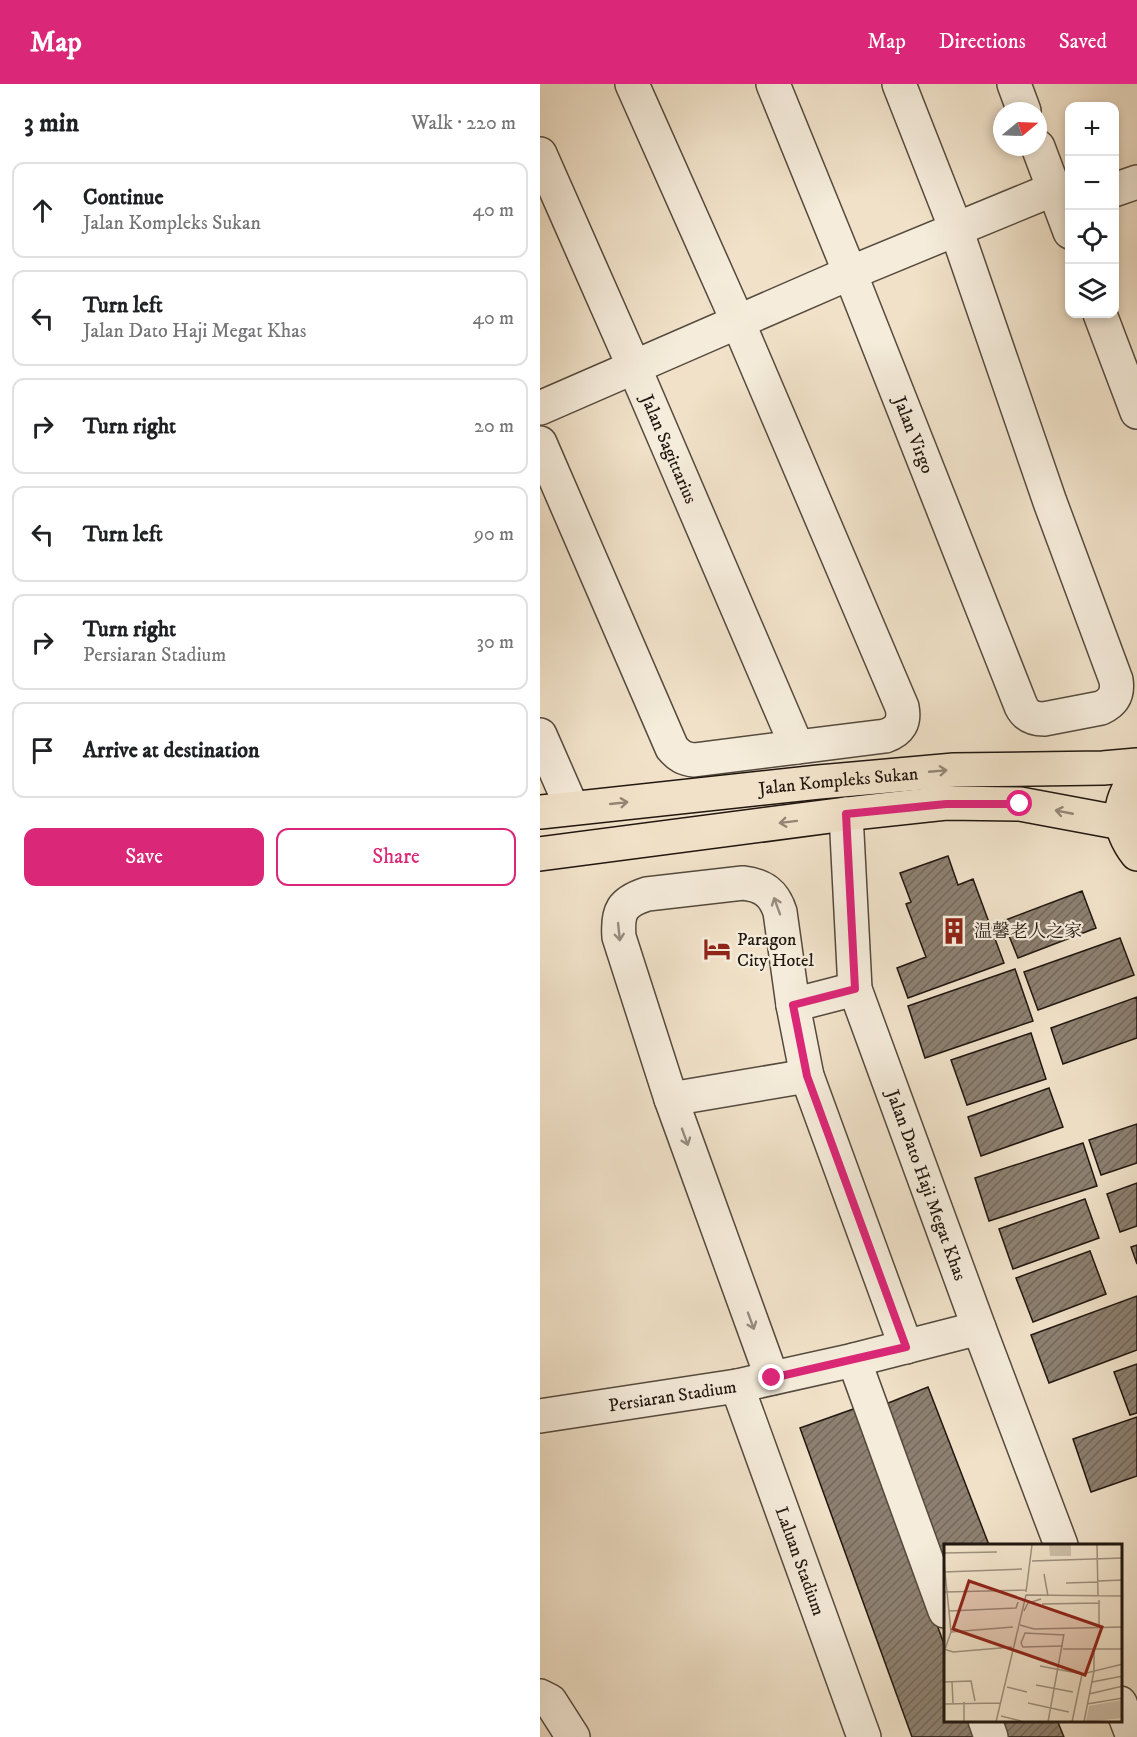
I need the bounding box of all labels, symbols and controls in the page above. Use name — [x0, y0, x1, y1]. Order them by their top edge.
text: Map — [30, 25, 82, 60]
text: Map — [867, 29, 906, 55]
text: Directions — [939, 29, 1026, 55]
text: Saved — [1059, 29, 1107, 55]
north arrow — [993, 102, 1047, 156]
map controls — [1065, 102, 1119, 318]
button: + — [1065, 102, 1119, 156]
text: 3 min — [24, 107, 79, 140]
text: Walk · 220 m — [411, 111, 516, 136]
button: − — [1065, 156, 1119, 210]
text: Continue — [83, 184, 164, 211]
icon: ahead — [26, 194, 59, 227]
text: 40 m — [472, 198, 514, 223]
button: locate — [1065, 210, 1119, 264]
text: Jalan Kompleks Sukan — [83, 211, 261, 236]
button: layers — [1065, 264, 1119, 318]
text: Turn left — [83, 292, 163, 319]
icon: left — [26, 302, 59, 335]
text: 40 m — [472, 306, 514, 331]
text: Jalan Dato Haji Megat Khas — [83, 319, 307, 344]
street label: Jalan Sagittarius — [634, 390, 701, 507]
street label: Jalan Virgo — [887, 392, 938, 477]
icon: right — [26, 410, 59, 443]
text: Turn right — [83, 413, 176, 440]
text: 20 m — [474, 414, 514, 439]
icon: left — [26, 518, 59, 551]
text: Turn left — [83, 521, 163, 548]
text: 90 m — [474, 522, 514, 547]
text: Turn right — [83, 616, 176, 643]
icon: right — [26, 626, 59, 659]
text: 30 m — [476, 630, 514, 655]
text: Persiaran Stadium — [83, 643, 226, 668]
icon: arrive — [26, 734, 59, 767]
text: Arrive at destination — [83, 737, 260, 764]
street label: Jalan Kompleks Sukan — [756, 763, 920, 801]
one-way arrow — [928, 765, 948, 776]
route start — [1006, 790, 1032, 816]
one-way arrow — [609, 797, 628, 808]
one-way arrow — [1055, 806, 1074, 817]
one-way arrow — [779, 816, 799, 827]
button: Save — [24, 828, 264, 886]
button: Share — [276, 828, 516, 886]
one-way arrow — [770, 898, 781, 916]
building icon: 温馨老人之家 — [939, 916, 969, 946]
place label: 温馨老人之家 — [974, 920, 1082, 943]
one-way arrow — [614, 922, 625, 941]
place label: Paragon City Hotel — [737, 929, 814, 972]
hotel icon: Paragon City Hotel — [702, 934, 732, 964]
street label: Jalan Dato Haji Megat Khas — [880, 1085, 971, 1284]
one-way arrow — [680, 1128, 691, 1146]
one-way arrow — [747, 1311, 758, 1329]
route end — [758, 1364, 784, 1390]
street label: Persiaran Stadium — [607, 1376, 738, 1417]
street label: Laluan Stadium — [770, 1504, 829, 1619]
inset map — [944, 1544, 1122, 1722]

